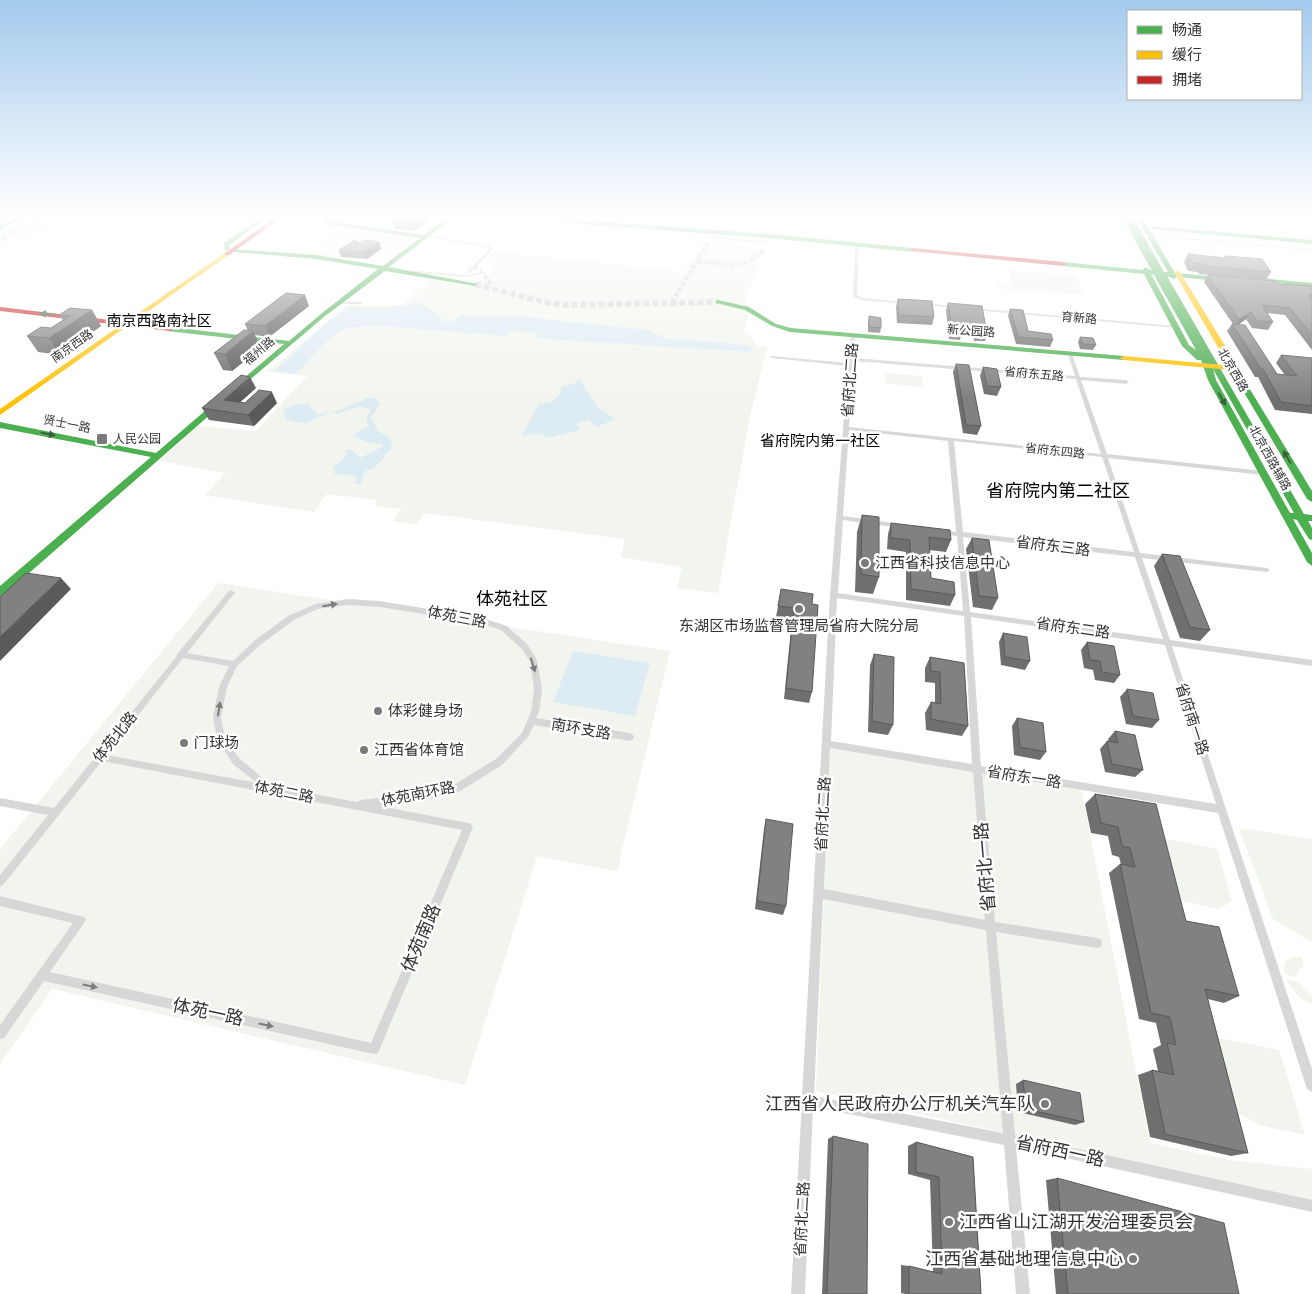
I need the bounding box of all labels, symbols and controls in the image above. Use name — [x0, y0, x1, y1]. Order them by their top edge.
legend — [1127, 10, 1302, 100]
text: 畅通 — [1172, 21, 1202, 40]
text: 缓行 — [1172, 46, 1202, 65]
text: 拥堵 — [1172, 71, 1202, 90]
street label: 育新路 — [1060, 309, 1098, 328]
one-way arrow — [38, 310, 54, 318]
district label: 南京西路南社区 — [106, 312, 212, 331]
street label: 新公园路 — [946, 322, 995, 341]
street label: 南京西路 — [48, 326, 96, 366]
street label: 福州路 — [241, 334, 278, 369]
street label: 省府北二路 — [838, 342, 863, 418]
street label: 北京西路 — [1214, 346, 1251, 395]
street label: 省府东五路 — [1003, 364, 1065, 385]
one-way arrow — [1218, 392, 1226, 406]
street label: 贤士一路 — [42, 413, 92, 436]
street label: 北京西路辅路 — [1246, 423, 1294, 493]
one-way arrow — [40, 431, 56, 439]
marker: 人民公园 — [95, 432, 109, 446]
place label: 人民公园 — [113, 432, 161, 447]
district label: 省府院内第一社区 — [760, 432, 880, 451]
street label: 省府东四路 — [1024, 441, 1086, 462]
one-way arrow — [1283, 450, 1292, 464]
district label: 省府院内第二社区 — [986, 481, 1130, 502]
street label: 省府东三路 — [1015, 532, 1091, 560]
place label: 江西省科技信息中心 — [875, 554, 1010, 573]
marker: 江西省科技信息中心 — [859, 557, 871, 569]
district label: 体苑社区 — [476, 589, 548, 610]
one-way arrow — [322, 601, 338, 609]
street label: 体苑三路 — [426, 602, 488, 633]
marker: 东湖区市场监督管理局省府大院分局 — [793, 603, 805, 615]
street label: 省府东二路 — [1034, 614, 1111, 643]
place label: 东湖区市场监督管理局省府大院分局 — [679, 617, 919, 636]
one-way arrow — [530, 658, 538, 673]
street label: 省府南一路 — [1171, 681, 1212, 758]
one-way arrow — [215, 701, 223, 717]
place label: 体彩健身场 — [388, 702, 463, 721]
marker: 体彩健身场 — [372, 705, 384, 717]
street label: 体苑北路 — [89, 708, 142, 767]
street label: 南环支路 — [550, 715, 612, 744]
place label: 门球场 — [194, 734, 239, 753]
marker: 门球场 — [178, 737, 190, 749]
place label: 江西省体育馆 — [374, 741, 464, 760]
marker: 江西省体育馆 — [358, 744, 370, 756]
street label: 省府东一路 — [985, 762, 1062, 793]
street label: 省府北二路 — [812, 776, 835, 852]
street label: 体苑二路 — [253, 777, 315, 808]
street label: 体苑南环路 — [379, 778, 457, 811]
street label: 省府北一路 — [971, 821, 1000, 913]
street label: 体苑南路 — [398, 901, 445, 975]
one-way arrow — [82, 982, 97, 990]
street label: 体苑一路 — [170, 995, 245, 1030]
one-way arrow — [258, 1021, 273, 1029]
place label: 江西省人民政府办公厅机关汽车队 — [765, 1094, 1035, 1115]
marker: 江西省人民政府办公厅机关汽车队 — [1039, 1098, 1051, 1110]
street label: 省府西一路 — [1014, 1132, 1106, 1171]
street label: 省府北二路 — [791, 1181, 814, 1257]
place label: 江西省山江湖开发治理委员会 — [959, 1212, 1193, 1233]
marker: 江西省山江湖开发治理委员会 — [943, 1216, 955, 1228]
place label: 江西省基础地理信息中心 — [925, 1249, 1123, 1270]
marker: 江西省基础地理信息中心 — [1127, 1253, 1139, 1265]

